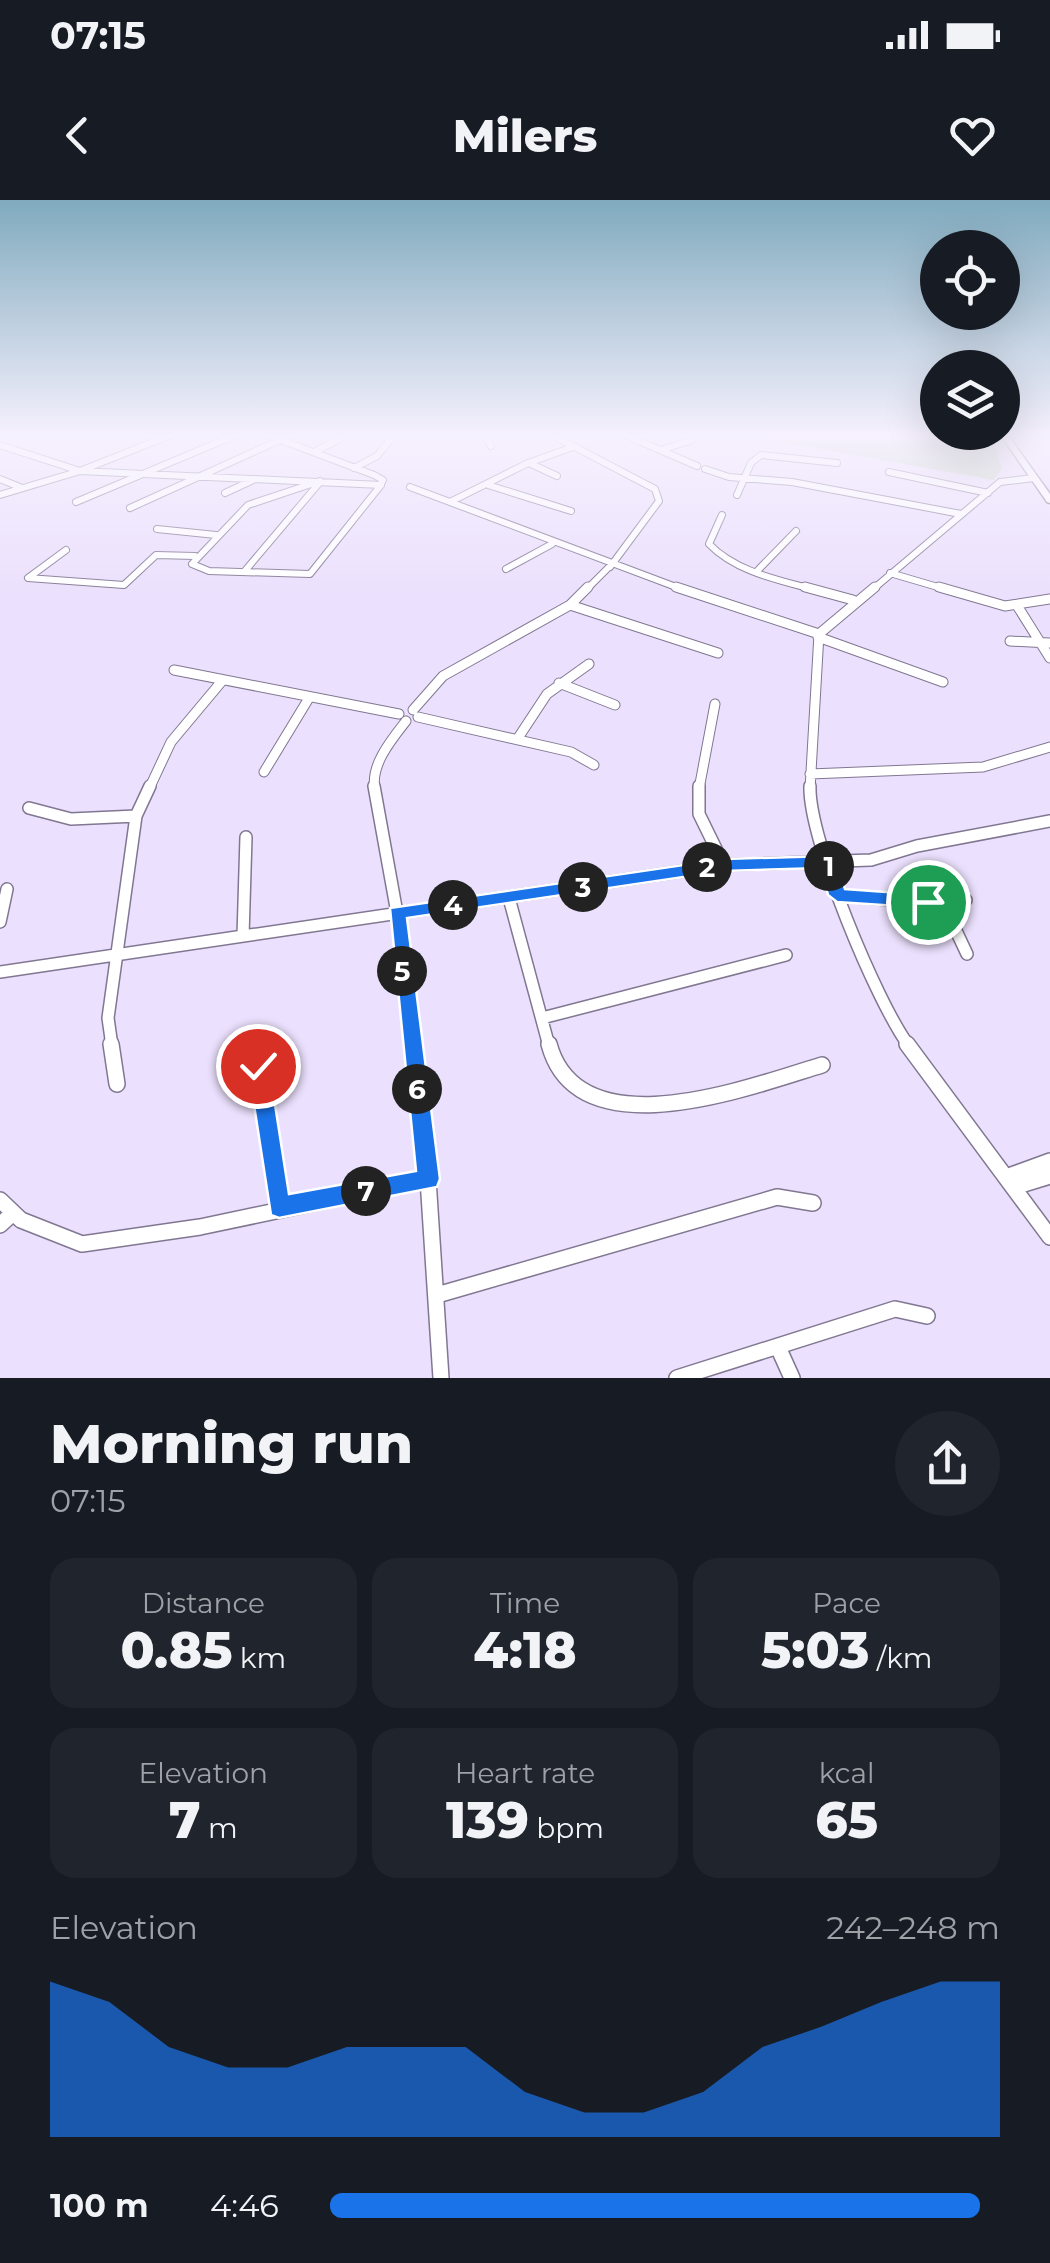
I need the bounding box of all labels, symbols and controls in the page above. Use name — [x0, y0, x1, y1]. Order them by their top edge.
text: 07:15 — [50, 12, 146, 59]
icon: back — [50, 108, 105, 163]
text: Milers — [453, 108, 597, 163]
icon: heart — [945, 108, 1000, 163]
map controls — [920, 230, 1020, 450]
button: locate — [920, 230, 1020, 330]
button: layers — [920, 350, 1020, 450]
pin: 1 — [804, 841, 854, 891]
pin: 2 — [682, 842, 732, 892]
text: 1 — [824, 849, 834, 883]
text: 2 — [699, 850, 715, 884]
pin — [886, 860, 971, 945]
pin: 3 — [558, 862, 608, 912]
text: 3 — [575, 870, 591, 904]
icon: arrive — [901, 875, 956, 930]
pin: 4 — [428, 880, 478, 930]
text: 4 — [443, 888, 463, 922]
pin: 5 — [377, 946, 427, 996]
text: 5 — [394, 954, 410, 988]
pin — [216, 1024, 301, 1109]
icon: check — [231, 1039, 286, 1094]
pin: 6 — [392, 1064, 442, 1114]
text: 6 — [408, 1072, 426, 1106]
pin: 7 — [341, 1166, 391, 1216]
text: 7 — [357, 1174, 375, 1208]
text: Morning run — [50, 1410, 413, 1477]
button: share — [895, 1411, 1000, 1516]
text: 07:15 — [50, 1481, 126, 1520]
text: Distance — [142, 1586, 265, 1620]
text: Time — [490, 1586, 560, 1620]
text: Pace — [812, 1586, 881, 1620]
text: 0.85 — [121, 1620, 233, 1681]
text: 4:18 — [473, 1620, 577, 1681]
text: 5:03 — [761, 1620, 869, 1681]
text: km — [233, 1641, 286, 1675]
text: /km — [869, 1641, 932, 1675]
text: Elevation — [139, 1756, 268, 1790]
text: Heart rate — [455, 1756, 595, 1790]
text: kcal — [819, 1756, 875, 1790]
text: 7 — [169, 1790, 201, 1851]
text: 139 — [446, 1790, 529, 1851]
text: 65 — [815, 1790, 878, 1851]
text: m — [201, 1811, 238, 1845]
text: bpm — [529, 1811, 604, 1845]
text: Elevation — [50, 1908, 198, 1947]
text: 242–248 m — [826, 1908, 1000, 1947]
text: 100 m — [50, 2186, 149, 2225]
text: 4:46 — [210, 2186, 279, 2225]

